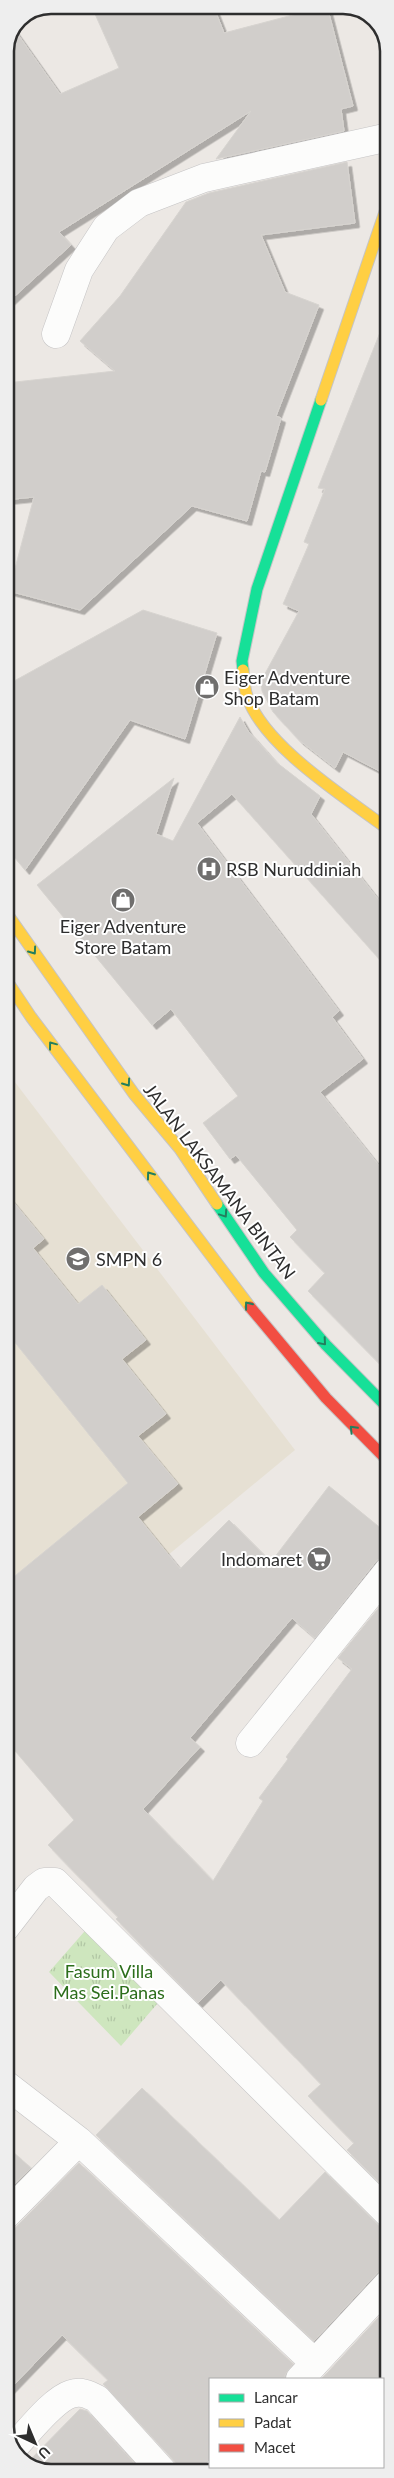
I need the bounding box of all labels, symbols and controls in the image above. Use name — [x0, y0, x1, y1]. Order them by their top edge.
place label: Eiger Adventure Shop Batam — [224, 666, 350, 709]
shop icon: Eiger Adventure Shop Batam — [194, 674, 220, 700]
hospital icon: RSB Nuruddiniah — [196, 856, 222, 882]
place label: RSB Nuruddiniah — [226, 858, 361, 880]
shop icon: Eiger Adventure Store Batam — [110, 887, 136, 913]
place label: Eiger Adventure Store Batam — [60, 915, 186, 958]
one-way arrow — [27, 945, 35, 954]
one-way arrow — [50, 1042, 58, 1051]
one-way arrow — [121, 1078, 130, 1087]
street label: JALAN LAKSAMANA BINTAN — [139, 1079, 301, 1283]
one-way arrow — [147, 1171, 156, 1181]
one-way arrow — [218, 1208, 227, 1217]
school or university icon: SMPN 6 — [65, 1246, 91, 1272]
place label: SMPN 6 — [96, 1248, 162, 1270]
one-way arrow — [245, 1301, 254, 1311]
one-way arrow — [317, 1336, 326, 1345]
one-way arrow — [350, 1425, 359, 1434]
supermarket icon: Indomaret — [306, 1546, 332, 1572]
place label: Indomaret — [221, 1548, 303, 1570]
park label: Fasum Villa Mas Sei.Panas — [53, 1960, 165, 2003]
legend — [209, 2378, 384, 2468]
text: Lancar — [254, 2388, 298, 2406]
text: Padat — [254, 2413, 292, 2431]
north arrow — [10, 2418, 60, 2468]
text: Macet — [254, 2438, 296, 2456]
text: U — [35, 2443, 54, 2462]

